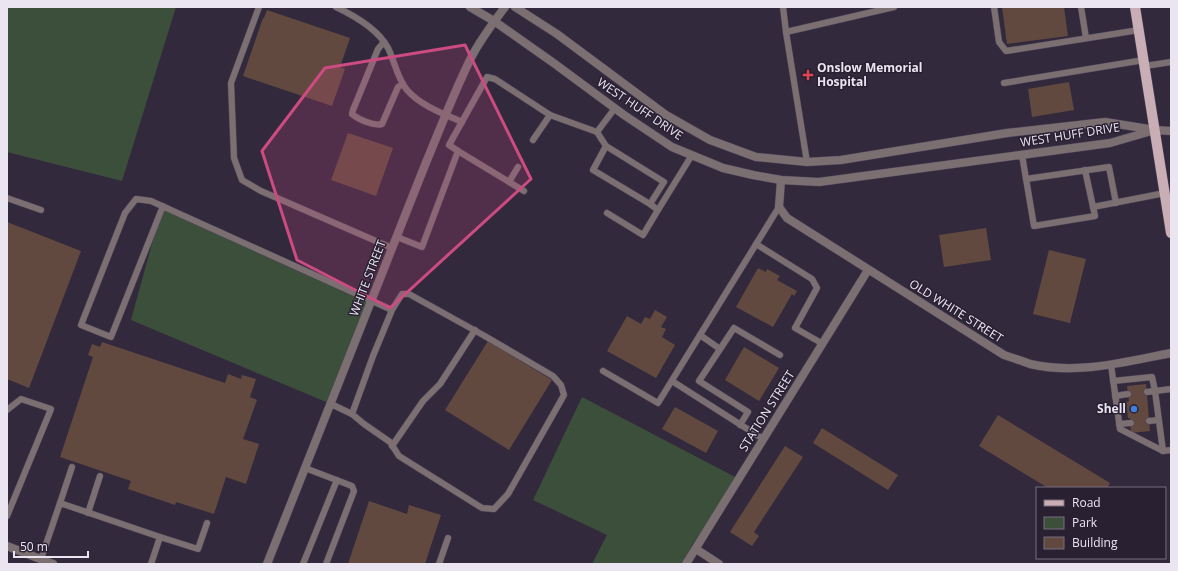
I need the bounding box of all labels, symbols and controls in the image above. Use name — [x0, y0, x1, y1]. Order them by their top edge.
place label: Onslow Memorial Hospital — [817, 59, 923, 90]
marker: Onslow Memorial Hospital — [802, 69, 814, 81]
street label: WEST HUFF DRIVE — [594, 73, 687, 144]
street label: WEST HUFF DRIVE — [1019, 118, 1121, 151]
street label: WHITE STREET — [345, 237, 390, 318]
street label: OLD WHITE STREET — [906, 275, 1007, 347]
street label: STATION STREET — [735, 367, 799, 455]
place label: Shell — [1097, 400, 1126, 417]
marker: Shell — [1129, 404, 1139, 414]
legend — [1036, 487, 1166, 559]
text: Road — [1072, 494, 1101, 511]
text: Park — [1072, 514, 1098, 531]
scale bar — [14, 533, 88, 559]
text: Building — [1072, 534, 1118, 551]
text: 50 m — [20, 538, 48, 555]

